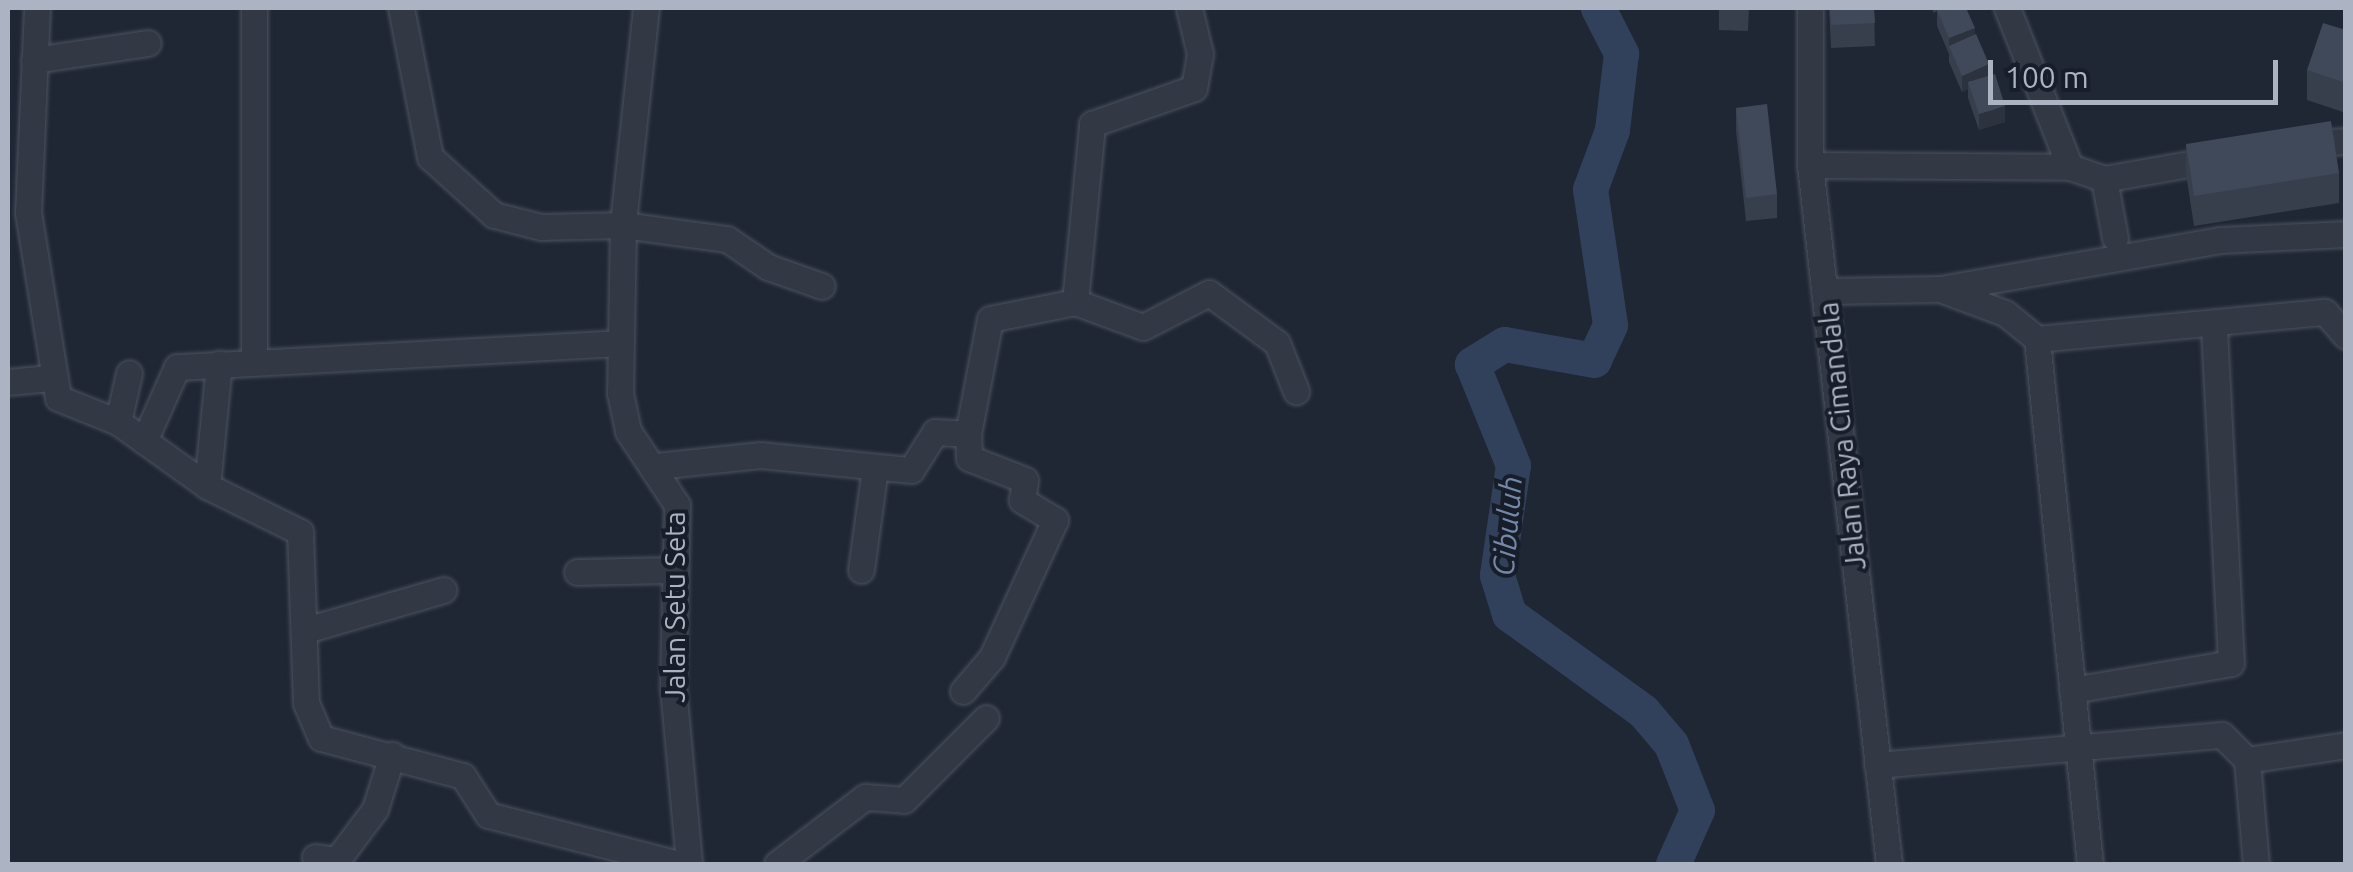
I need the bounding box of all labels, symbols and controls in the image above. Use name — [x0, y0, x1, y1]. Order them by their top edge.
scale bar — [1993, 40, 2283, 102]
text: 100 m — [2005, 60, 2089, 94]
street label: Jalan Raya Cimandala — [1811, 300, 1873, 572]
water label: Cibuluh — [1485, 475, 1529, 577]
street label: Jalan Setu Seta — [658, 511, 692, 703]

